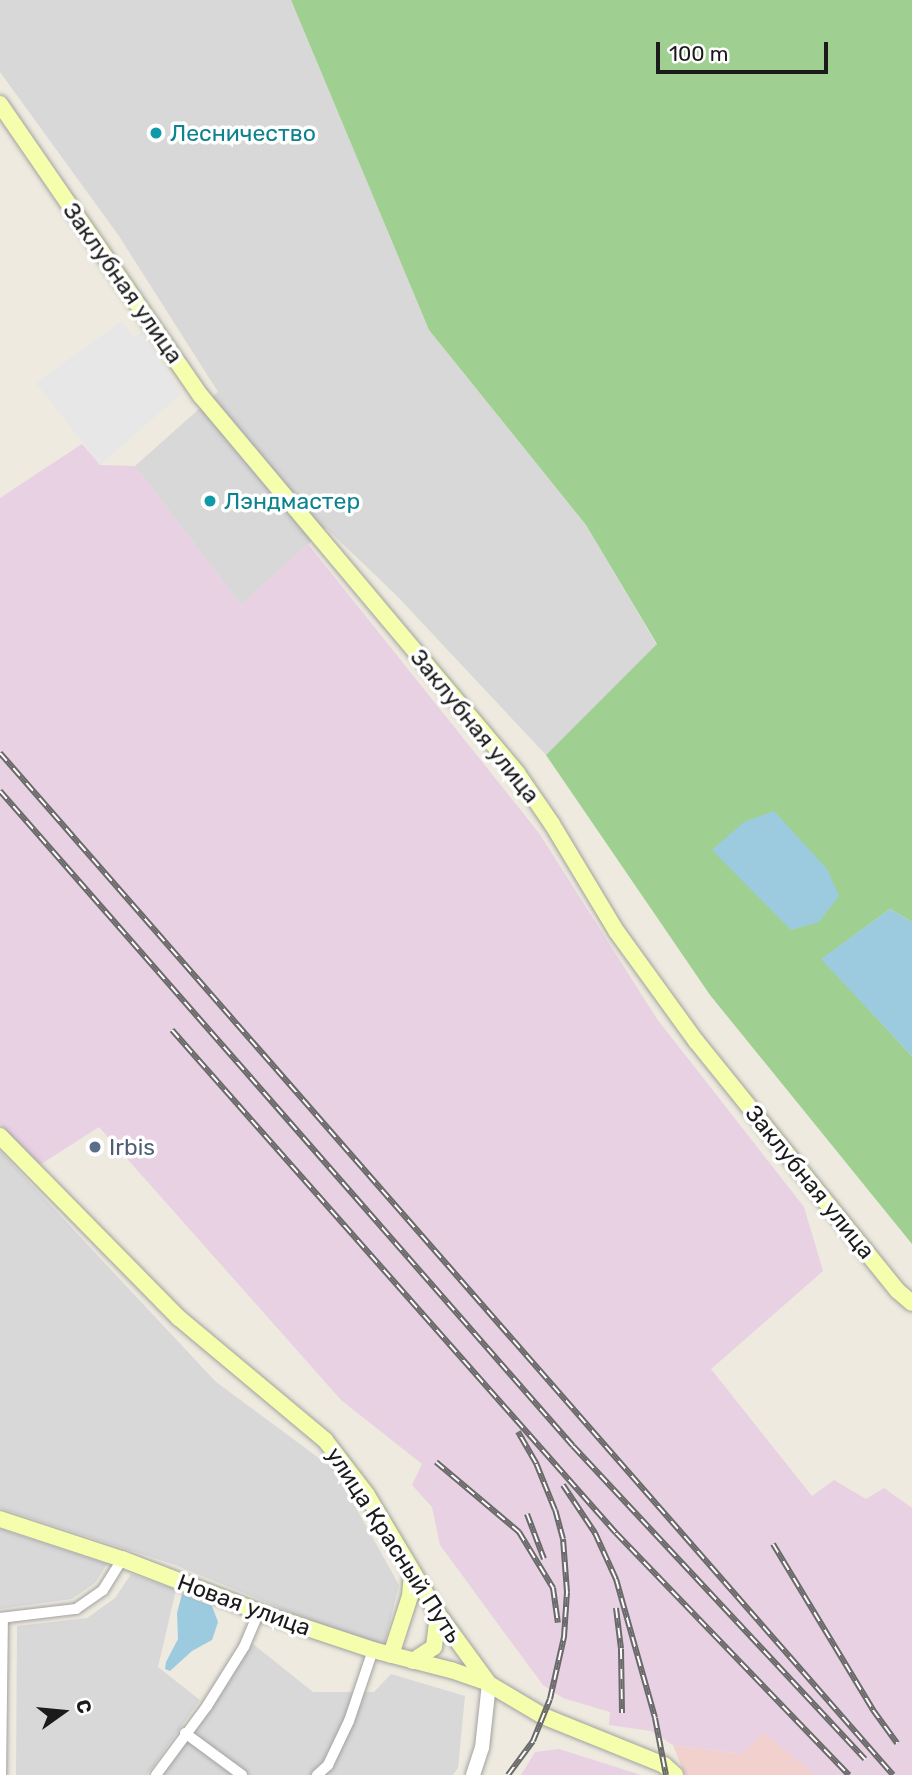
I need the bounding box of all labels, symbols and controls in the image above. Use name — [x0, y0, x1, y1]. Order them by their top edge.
scale bar — [660, 28, 832, 72]
text: 100 m — [669, 41, 728, 66]
place label: Лесничество — [170, 119, 316, 147]
marker: Лесничество — [148, 125, 164, 141]
street label: Заклубная улица — [57, 197, 189, 369]
place label: Лэндмастер — [224, 487, 360, 515]
marker: Лэндмастер — [202, 493, 218, 509]
street label: Заклубная улица — [405, 644, 545, 808]
street label: Заклубная улица — [740, 1100, 880, 1264]
place label: Irbis — [109, 1133, 155, 1161]
marker: Irbis — [87, 1139, 103, 1155]
street label: улица Красный Путь — [320, 1442, 468, 1648]
street label: Новая улица — [174, 1568, 314, 1642]
north arrow — [28, 1677, 98, 1747]
text: С — [71, 1697, 97, 1716]

